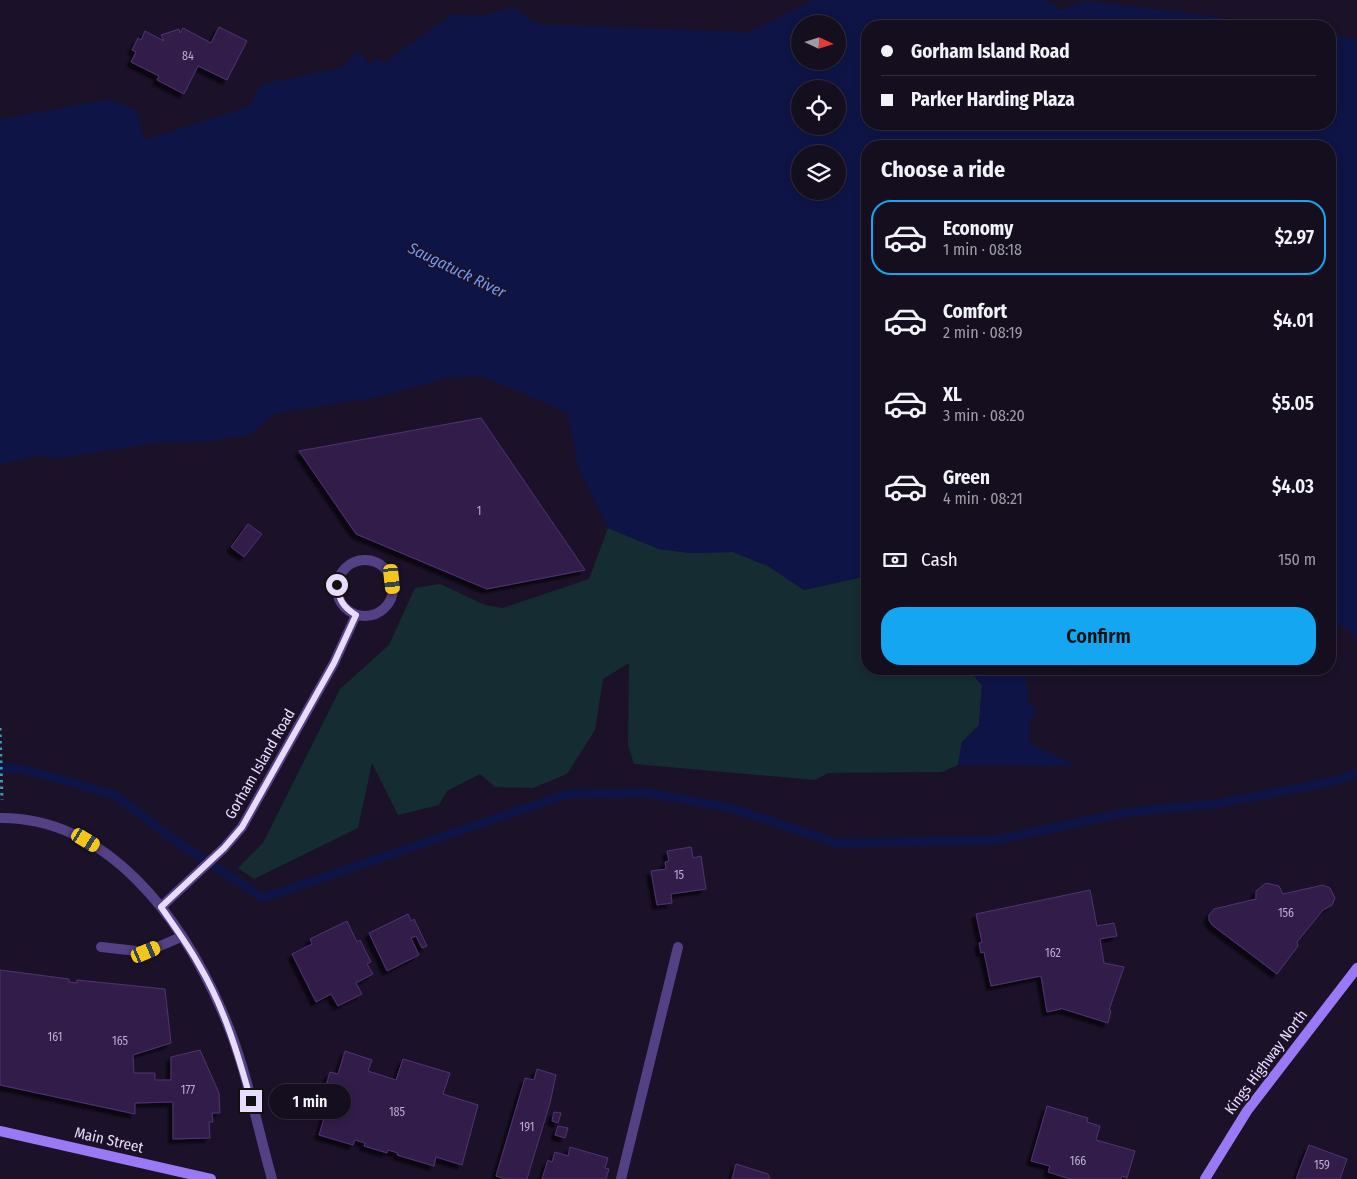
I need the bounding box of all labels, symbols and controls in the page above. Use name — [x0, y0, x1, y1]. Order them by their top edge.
north arrow — [791, 15, 846, 70]
map controls — [791, 15, 846, 200]
text: Gorham Island Road — [911, 40, 1070, 63]
house number: 84 — [182, 49, 194, 63]
button: locate — [791, 80, 846, 135]
text: Parker Harding Plaza — [911, 88, 1075, 111]
button: layers — [791, 145, 846, 200]
text: Choose a ride — [881, 156, 1005, 183]
icon: car — [883, 215, 928, 260]
text: Economy — [943, 217, 1013, 240]
text: $2.97 — [1275, 226, 1314, 249]
water label: Saugatuck River — [404, 238, 509, 302]
text: 1 min · 08:18 — [943, 240, 1022, 259]
icon: car — [883, 298, 928, 343]
text: Comfort — [943, 300, 1007, 323]
text: $4.01 — [1273, 309, 1314, 332]
text: 2 min · 08:19 — [943, 323, 1023, 342]
icon: car — [883, 381, 928, 426]
text: XL — [943, 383, 962, 406]
text: $5.05 — [1272, 392, 1314, 415]
text: 3 min · 08:20 — [943, 406, 1025, 425]
icon: car — [883, 464, 928, 509]
text: Green — [943, 466, 990, 489]
text: $4.03 — [1272, 475, 1314, 498]
text: 4 min · 08:21 — [943, 489, 1023, 508]
house number: 1 — [477, 504, 481, 518]
icon: cash — [881, 546, 909, 574]
text: Cash — [921, 548, 958, 571]
text: 150 m — [1278, 550, 1316, 569]
car — [382, 563, 401, 595]
route start — [326, 574, 348, 596]
button: Confirm — [881, 607, 1316, 665]
street label: Gorham Island Road — [221, 706, 299, 822]
car — [69, 826, 102, 854]
house number: 15 — [674, 868, 685, 882]
house number: 156 — [1278, 906, 1294, 920]
car — [129, 939, 162, 965]
house number: 162 — [1045, 946, 1061, 960]
street label: Kings Highway North — [1221, 1006, 1311, 1118]
house number: 161 — [48, 1030, 62, 1044]
house number: 165 — [112, 1034, 129, 1048]
house number: 177 — [181, 1083, 195, 1097]
callout: 1 min — [268, 1084, 351, 1118]
route end — [240, 1090, 262, 1112]
text: 1 min — [293, 1092, 327, 1111]
house number: 185 — [389, 1105, 406, 1119]
house number: 191 — [520, 1120, 535, 1134]
street label: Main Street — [73, 1123, 145, 1157]
house number: 166 — [1070, 1154, 1086, 1168]
house number: 159 — [1314, 1158, 1330, 1172]

